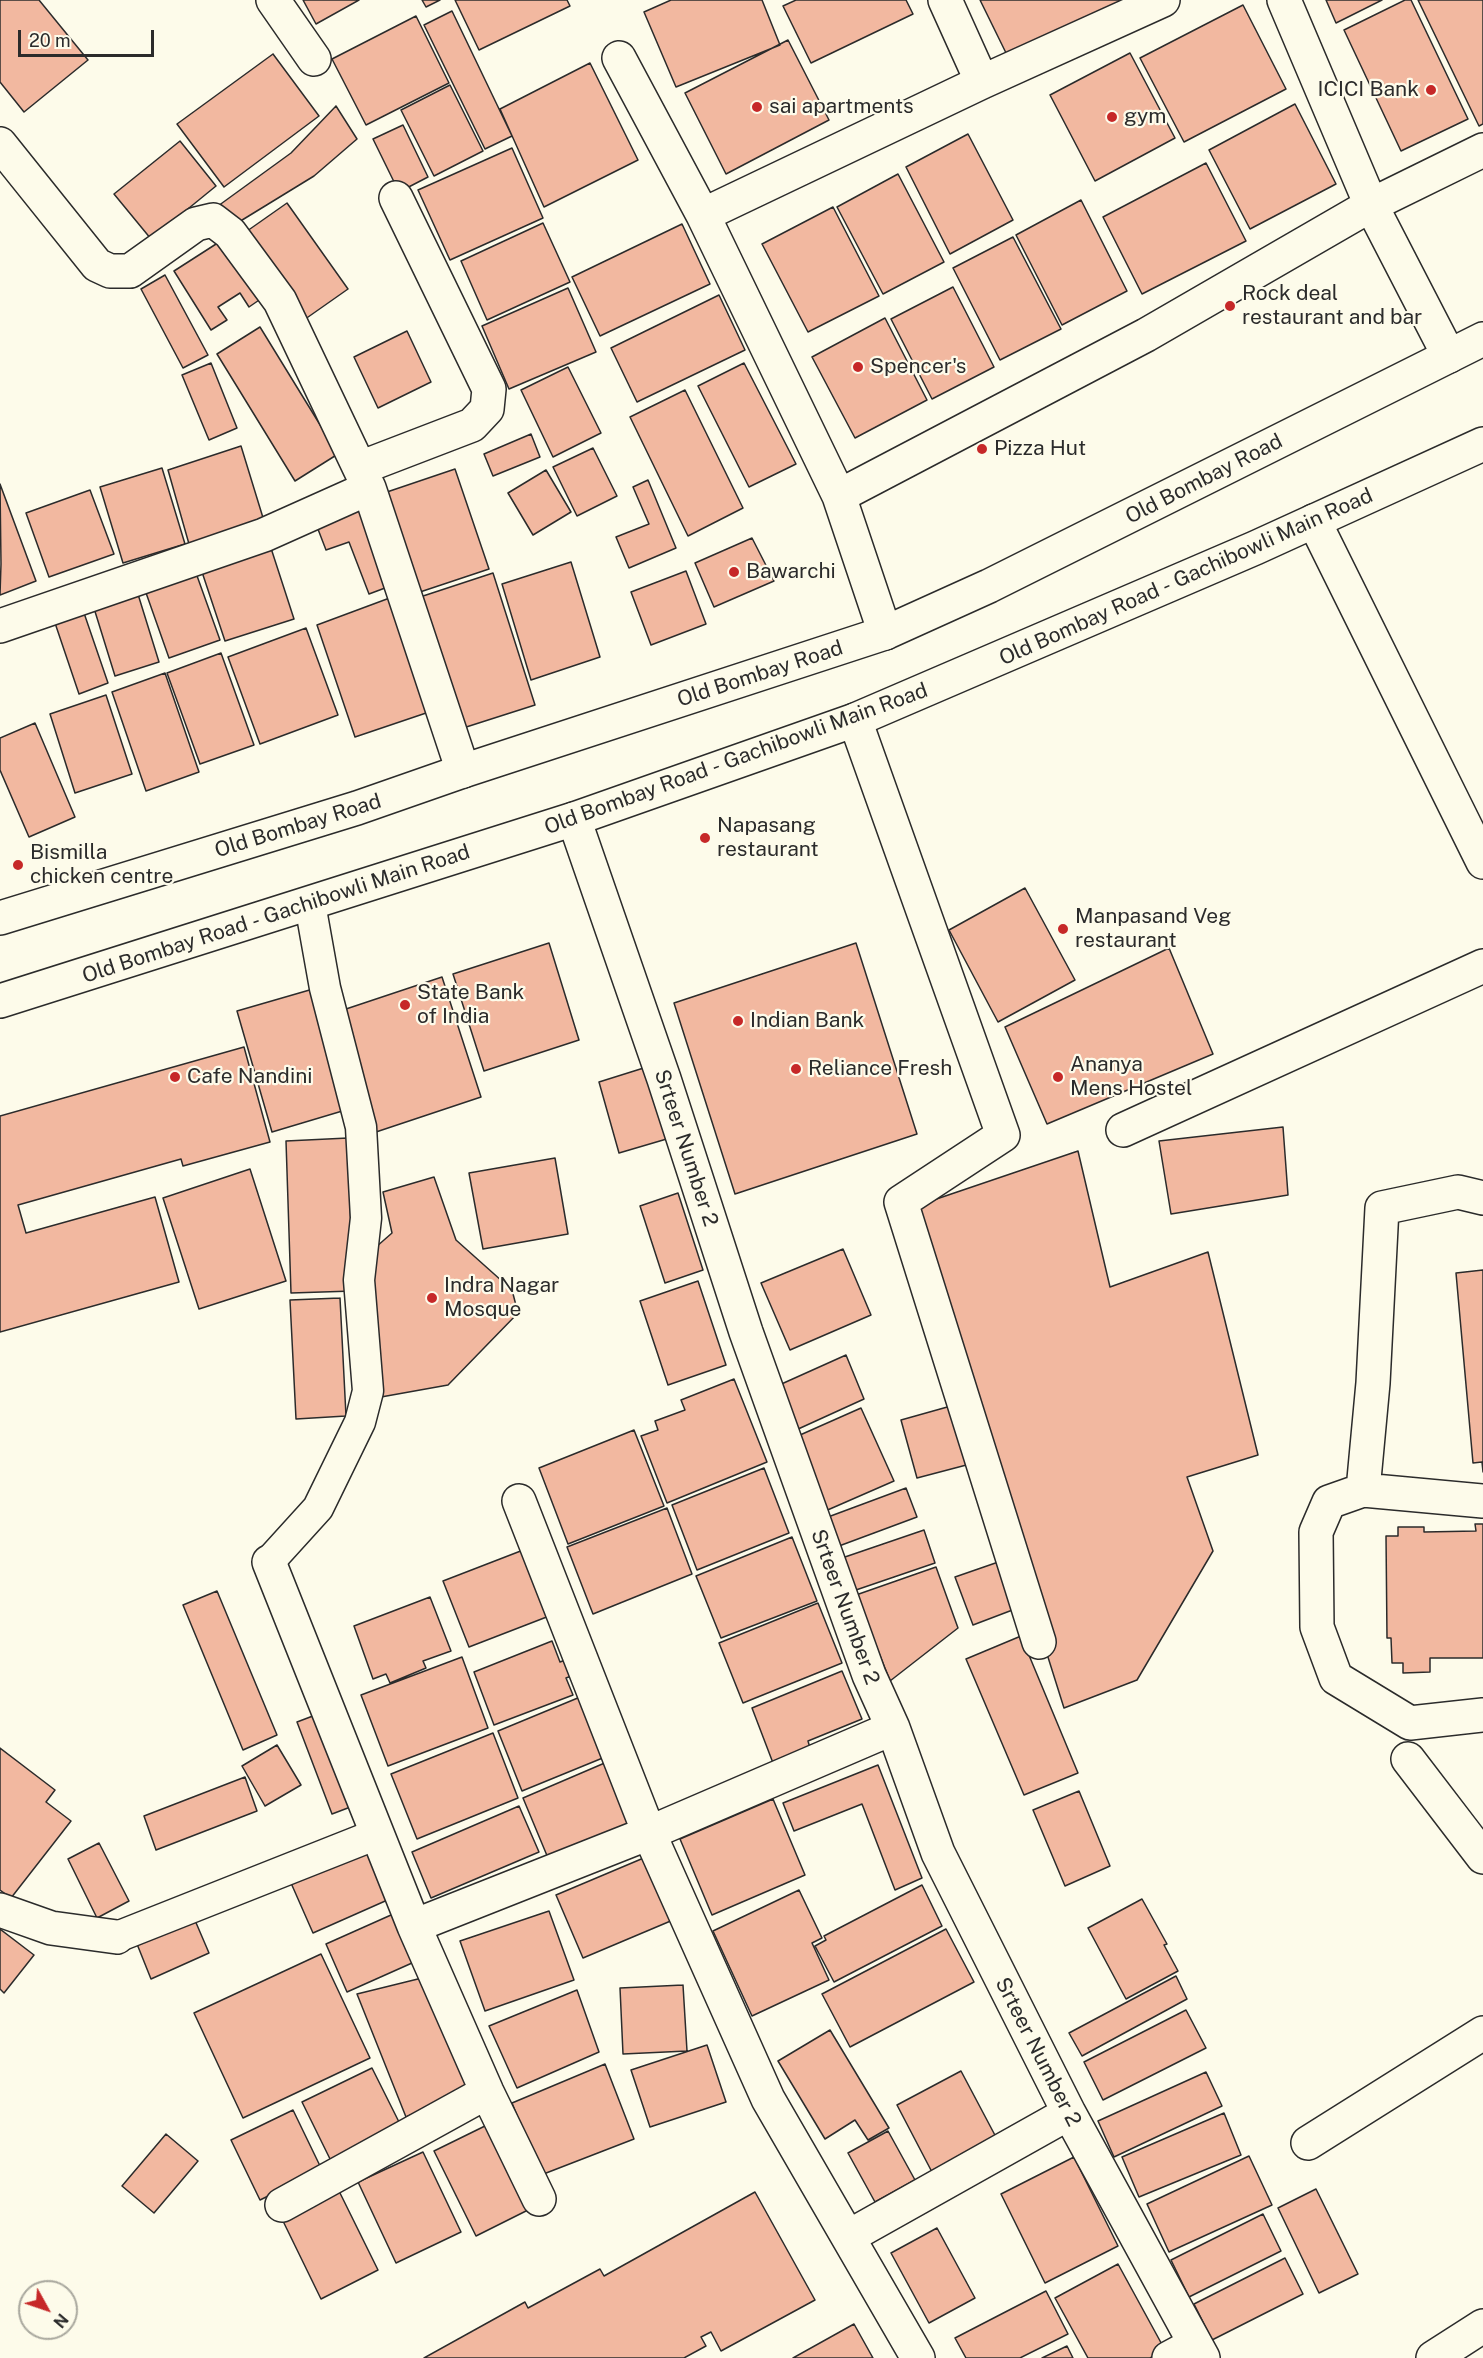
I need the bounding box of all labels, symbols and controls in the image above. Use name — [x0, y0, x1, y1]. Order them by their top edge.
scale bar — [21, 18, 158, 56]
text: 20 m — [29, 30, 71, 51]
place label: ICICI Bank — [1318, 77, 1419, 103]
marker: ICICI Bank — [1424, 83, 1438, 97]
place label: sai apartments — [769, 94, 914, 120]
marker: sai apartments — [750, 100, 764, 114]
place label: gym — [1124, 104, 1166, 130]
marker: gym — [1105, 110, 1119, 124]
place label: Rock deal restaurant and bar — [1242, 281, 1422, 331]
marker: Rock deal restaurant and bar — [1223, 299, 1237, 313]
place label: Spencer's — [870, 354, 966, 380]
marker: Spencer's — [851, 360, 865, 374]
street label: Old Bombay Road — [1121, 429, 1287, 529]
place label: Pizza Hut — [994, 436, 1086, 462]
marker: Pizza Hut — [975, 442, 989, 456]
street label: Old Bombay Road - Gachibowli Main Road — [995, 483, 1377, 671]
place label: Bawarchi — [746, 559, 836, 585]
marker: Bawarchi — [727, 565, 741, 579]
street label: Old Bombay Road — [674, 635, 846, 713]
street label: Old Bombay Road - Gachibowli Main Road — [541, 678, 931, 840]
street label: Old Bombay Road — [212, 789, 384, 863]
place label: Napasang restaurant — [717, 813, 819, 863]
marker: Napasang restaurant — [698, 831, 712, 845]
street label: Old Bombay Road - Gachibowli Main Road — [79, 839, 473, 989]
place label: Bismilla chicken centre — [30, 840, 173, 890]
marker: Bismilla chicken centre — [11, 858, 25, 872]
place label: Manpasand Veg restaurant — [1075, 904, 1231, 954]
marker: Manpasand Veg restaurant — [1056, 922, 1070, 936]
place label: State Bank of India — [417, 980, 524, 1030]
marker: State Bank of India — [398, 998, 412, 1012]
place label: Indian Bank — [750, 1008, 864, 1034]
marker: Indian Bank — [731, 1014, 745, 1028]
place label: Ananya Mens Hostel — [1070, 1052, 1192, 1102]
place label: Reliance Fresh — [808, 1056, 952, 1082]
marker: Reliance Fresh — [789, 1062, 803, 1076]
place label: Cafe Nandini — [187, 1064, 313, 1090]
street label: Srteer Number 2 — [649, 1066, 723, 1230]
marker: Cafe Nandini — [168, 1070, 182, 1084]
marker: Ananya Mens Hostel — [1051, 1070, 1065, 1084]
place label: Indra Nagar Mosque — [444, 1273, 559, 1323]
marker: Indra Nagar Mosque — [425, 1291, 439, 1305]
street label: Srteer Number 2 — [805, 1526, 885, 1688]
street label: Srteer Number 2 — [990, 1973, 1086, 2131]
north arrow — [18, 2280, 78, 2340]
text: N — [49, 2310, 72, 2332]

